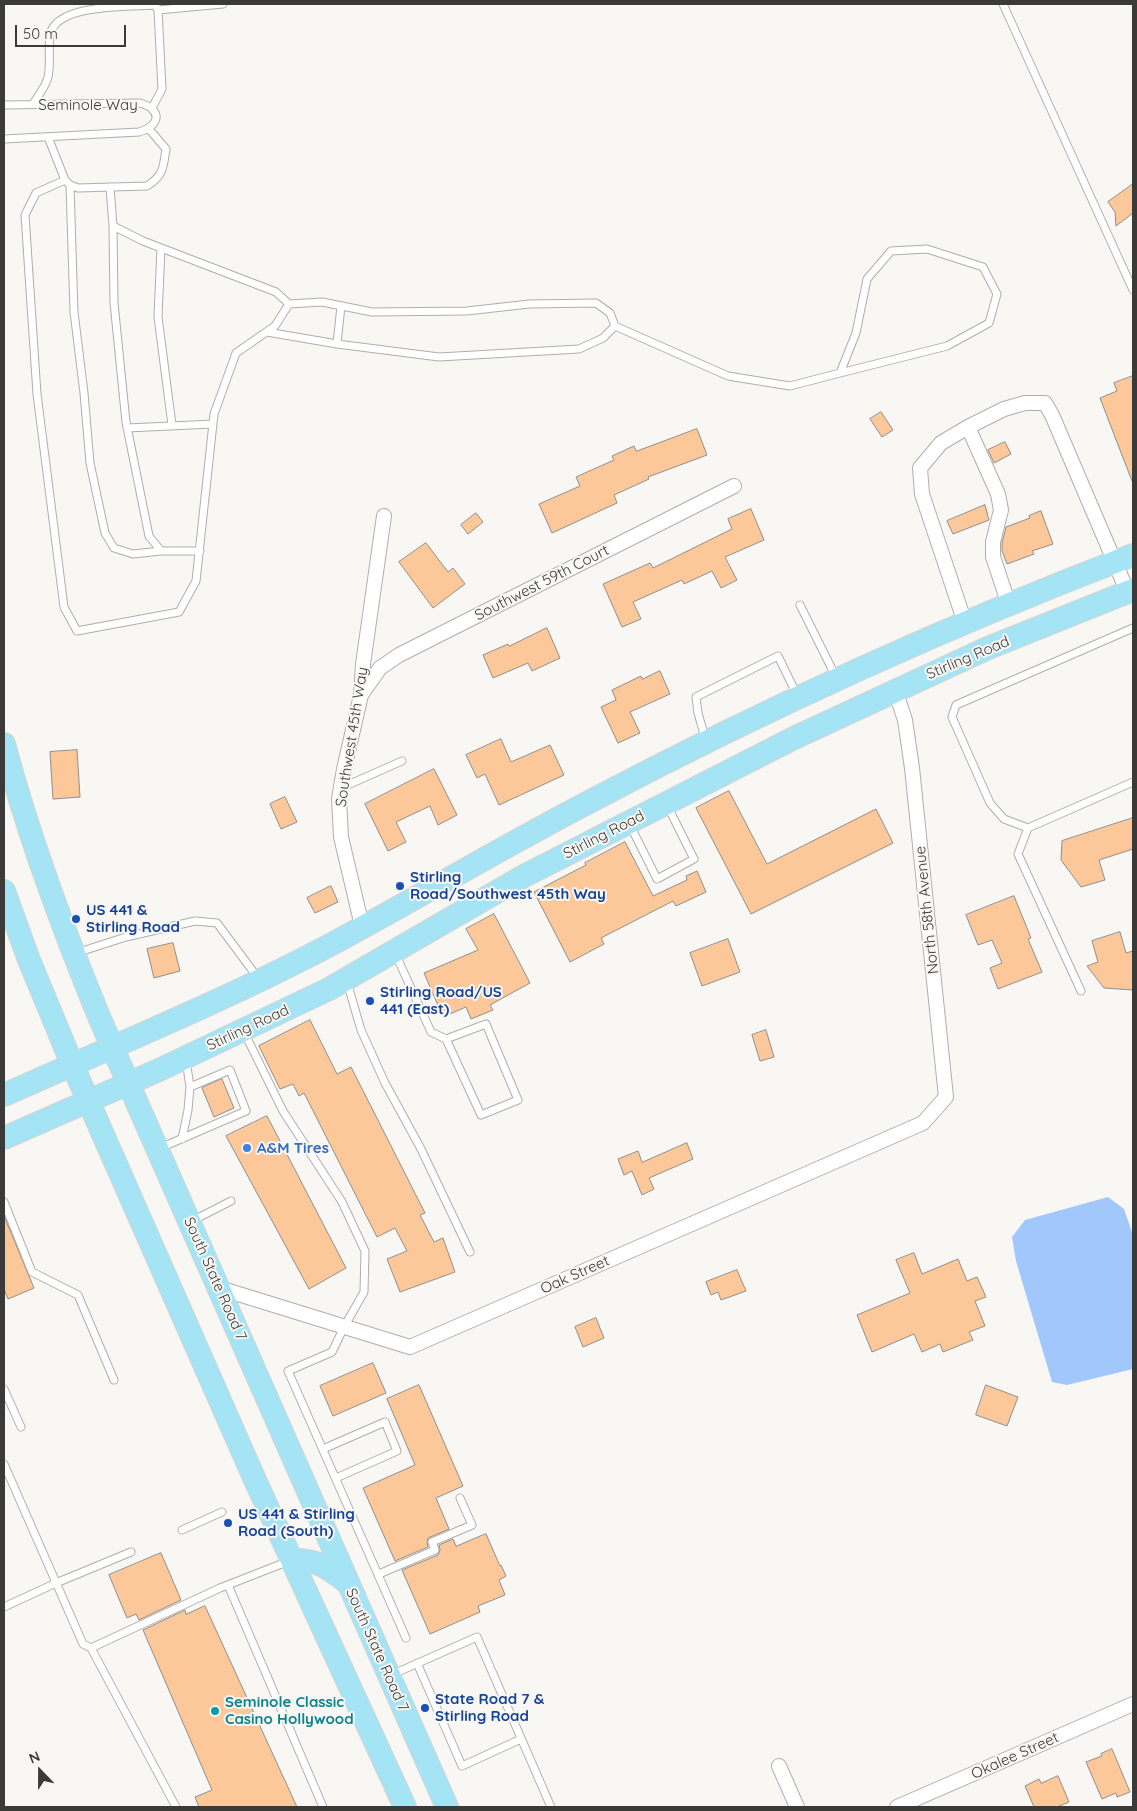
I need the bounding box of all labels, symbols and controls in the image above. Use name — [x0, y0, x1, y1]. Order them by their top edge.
scale bar — [18, 15, 129, 47]
text: 50 m — [23, 24, 58, 43]
street label: Seminole Way — [38, 96, 138, 114]
street label: Southwest 59th Court — [472, 541, 612, 625]
street label: Stirling Road — [924, 632, 1012, 684]
street label: Southwest 45th Way — [332, 666, 372, 808]
street label: Stirling Road — [560, 807, 648, 863]
street label: North 58th Avenue — [911, 845, 943, 975]
place label: Stirling Road/Southwest 45th Way — [410, 868, 606, 903]
marker: Stirling Road/Southwest 45th Way — [394, 880, 406, 892]
place label: US 441 & Stirling Road — [86, 901, 180, 936]
marker: US 441 & Stirling Road — [70, 913, 82, 925]
place label: Stirling Road/US 441 (East) — [380, 983, 502, 1018]
marker: Stirling Road/US 441 (East) — [364, 995, 376, 1007]
street label: Stirling Road — [204, 1001, 292, 1055]
place label: A&M Tires — [257, 1139, 329, 1157]
marker: A&M Tires — [241, 1142, 253, 1154]
street label: South State Road 7 — [180, 1215, 250, 1343]
street label: Oak Street — [538, 1252, 612, 1298]
place label: US 441 & Stirling Road (South) — [238, 1505, 355, 1540]
marker: US 441 & Stirling Road (South) — [222, 1517, 234, 1529]
street label: South State Road 7 — [342, 1586, 412, 1714]
place label: State Road 7 & Stirling Road — [435, 1690, 544, 1725]
place label: Seminole Classic Casino Hollywood — [225, 1693, 354, 1728]
marker: State Road 7 & Stirling Road — [419, 1702, 431, 1714]
marker: Seminole Classic Casino Hollywood — [209, 1705, 221, 1717]
street label: Okalee Street — [968, 1729, 1062, 1783]
north arrow — [15, 1746, 65, 1796]
text: N — [26, 1747, 43, 1767]

